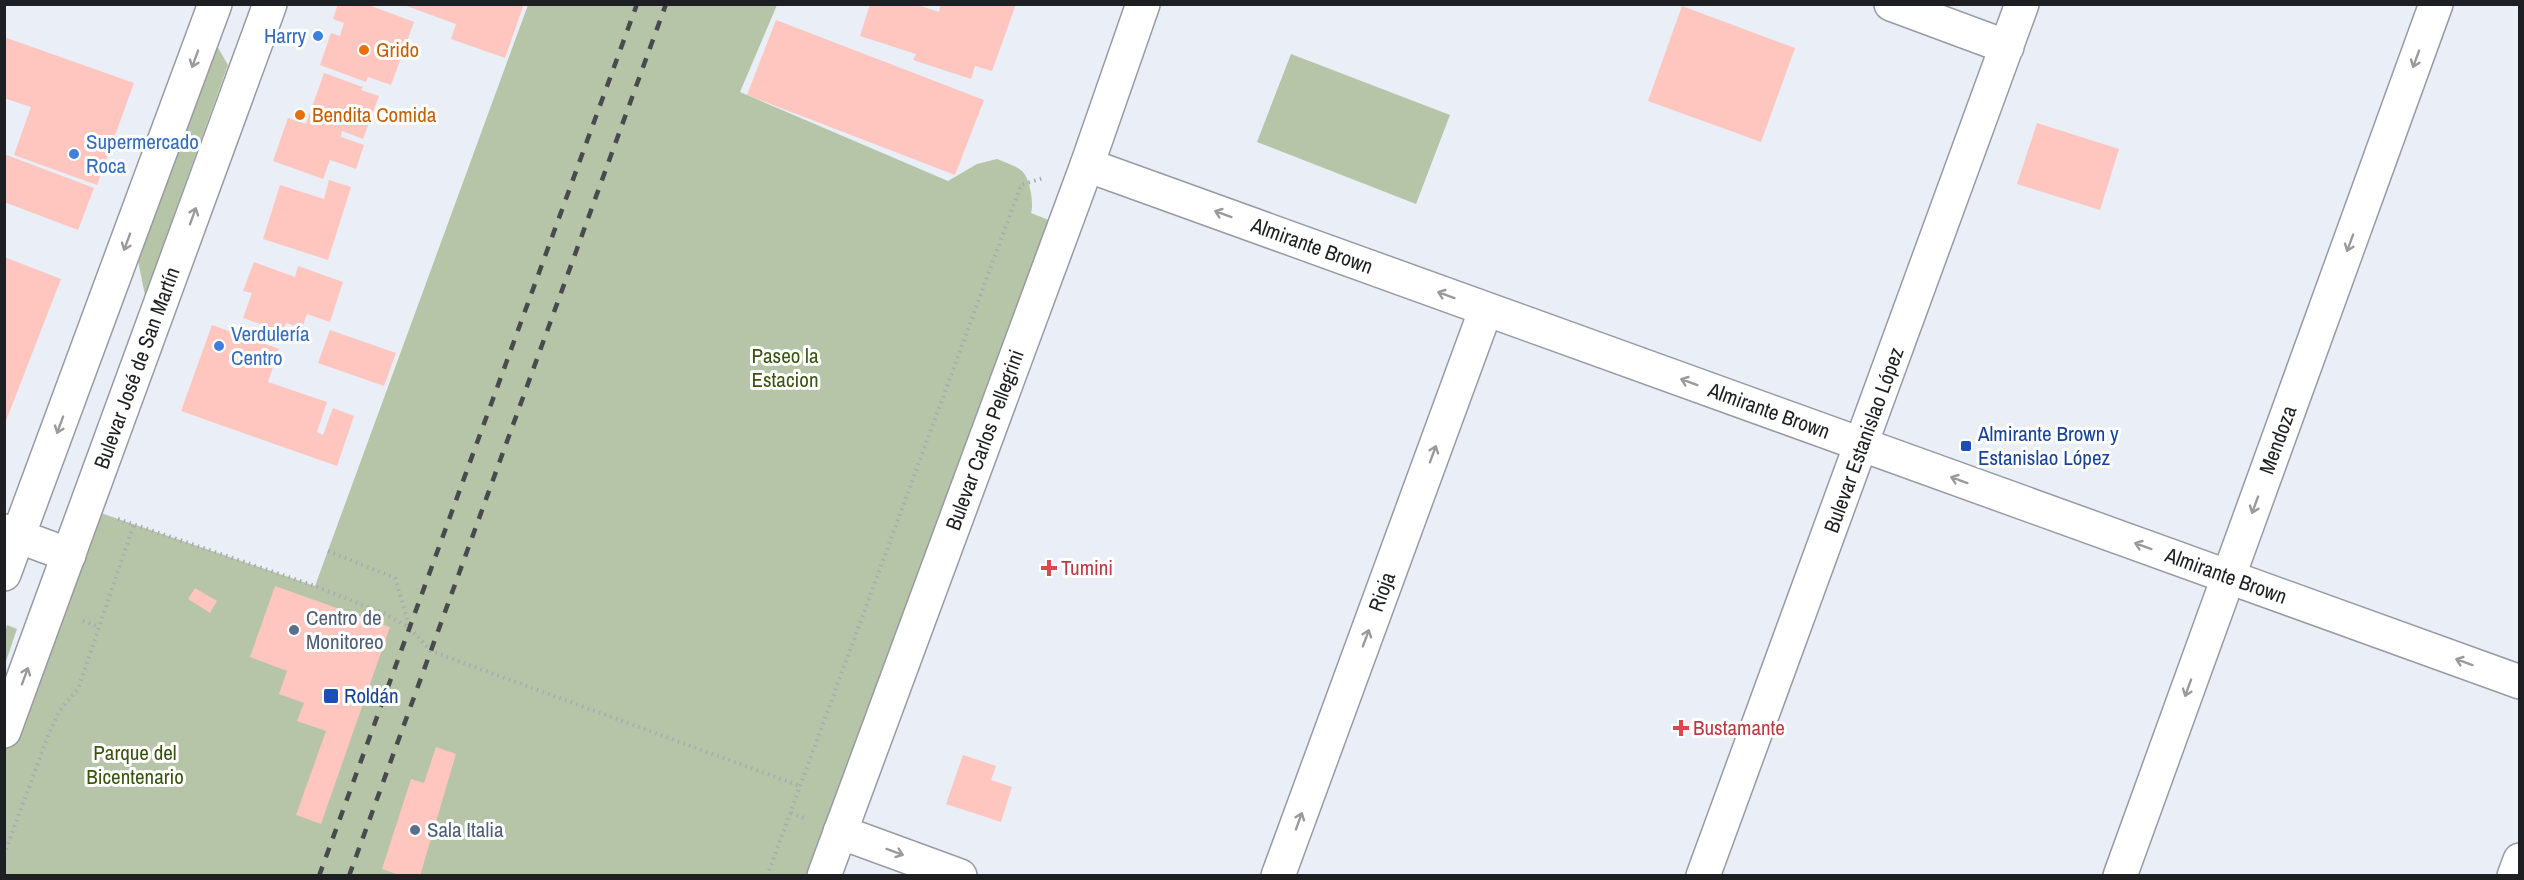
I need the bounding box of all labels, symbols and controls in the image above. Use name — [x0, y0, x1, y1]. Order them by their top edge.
place label: Harry — [264, 21, 306, 50]
marker: Harry — [311, 29, 325, 43]
place label: Grido — [376, 35, 419, 64]
marker: Grido — [357, 43, 371, 57]
one-way arrow — [189, 50, 200, 68]
one-way arrow — [2410, 50, 2421, 68]
place label: Bendita Comida — [312, 100, 437, 129]
marker: Bendita Comida — [293, 108, 307, 122]
place label: Supermercado Roca — [86, 127, 199, 180]
marker: Supermercado Roca — [67, 147, 81, 161]
one-way arrow — [188, 207, 199, 226]
one-way arrow — [1214, 208, 1233, 219]
street label: Almirante Brown — [1246, 210, 1377, 281]
one-way arrow — [121, 232, 132, 251]
one-way arrow — [2343, 233, 2354, 252]
street label: Bulevar José de San Martín — [87, 263, 186, 473]
one-way arrow — [1437, 288, 1456, 299]
place label: Verdulería Centro — [231, 319, 310, 372]
marker: Verdulería Centro — [212, 339, 226, 353]
park label: Paseo la Estacion — [751, 341, 819, 394]
street label: Bulevar Estanislao López — [1817, 343, 1911, 537]
street label: Bulevar Carlos Pellegrini — [938, 345, 1031, 534]
street label: Almirante Brown — [1703, 375, 1834, 446]
one-way arrow — [1680, 376, 1699, 387]
street label: Mendoza — [2252, 401, 2303, 478]
one-way arrow — [53, 415, 64, 434]
place label: Almirante Brown y Estanislao López — [1977, 419, 2119, 472]
marker: Almirante Brown y Estanislao López — [1959, 439, 1973, 453]
one-way arrow — [1428, 446, 1439, 464]
one-way arrow — [1951, 473, 1969, 484]
one-way arrow — [2248, 495, 2259, 514]
one-way arrow — [2134, 540, 2153, 551]
street label: Almirante Brown — [2160, 540, 2291, 611]
place label: Tumini — [1061, 553, 1113, 582]
marker: Tumini — [1042, 561, 1056, 575]
street label: Rioja — [1361, 568, 1402, 616]
place label: Centro de Monitoreo — [306, 603, 384, 656]
marker: Centro de Monitoreo — [287, 623, 301, 637]
one-way arrow — [1361, 629, 1372, 647]
one-way arrow — [2456, 656, 2474, 667]
one-way arrow — [20, 667, 31, 686]
one-way arrow — [2181, 678, 2192, 697]
place label: Roldán — [344, 681, 399, 710]
marker: Roldán — [322, 687, 340, 705]
place label: Bustamante — [1693, 713, 1785, 742]
marker: Bustamante — [1674, 721, 1688, 735]
park label: Parque del Bicentenario — [86, 738, 184, 791]
one-way arrow — [1294, 812, 1305, 830]
place label: Sala Italia — [427, 815, 504, 844]
marker: Sala Italia — [408, 823, 422, 837]
one-way arrow — [885, 847, 903, 858]

